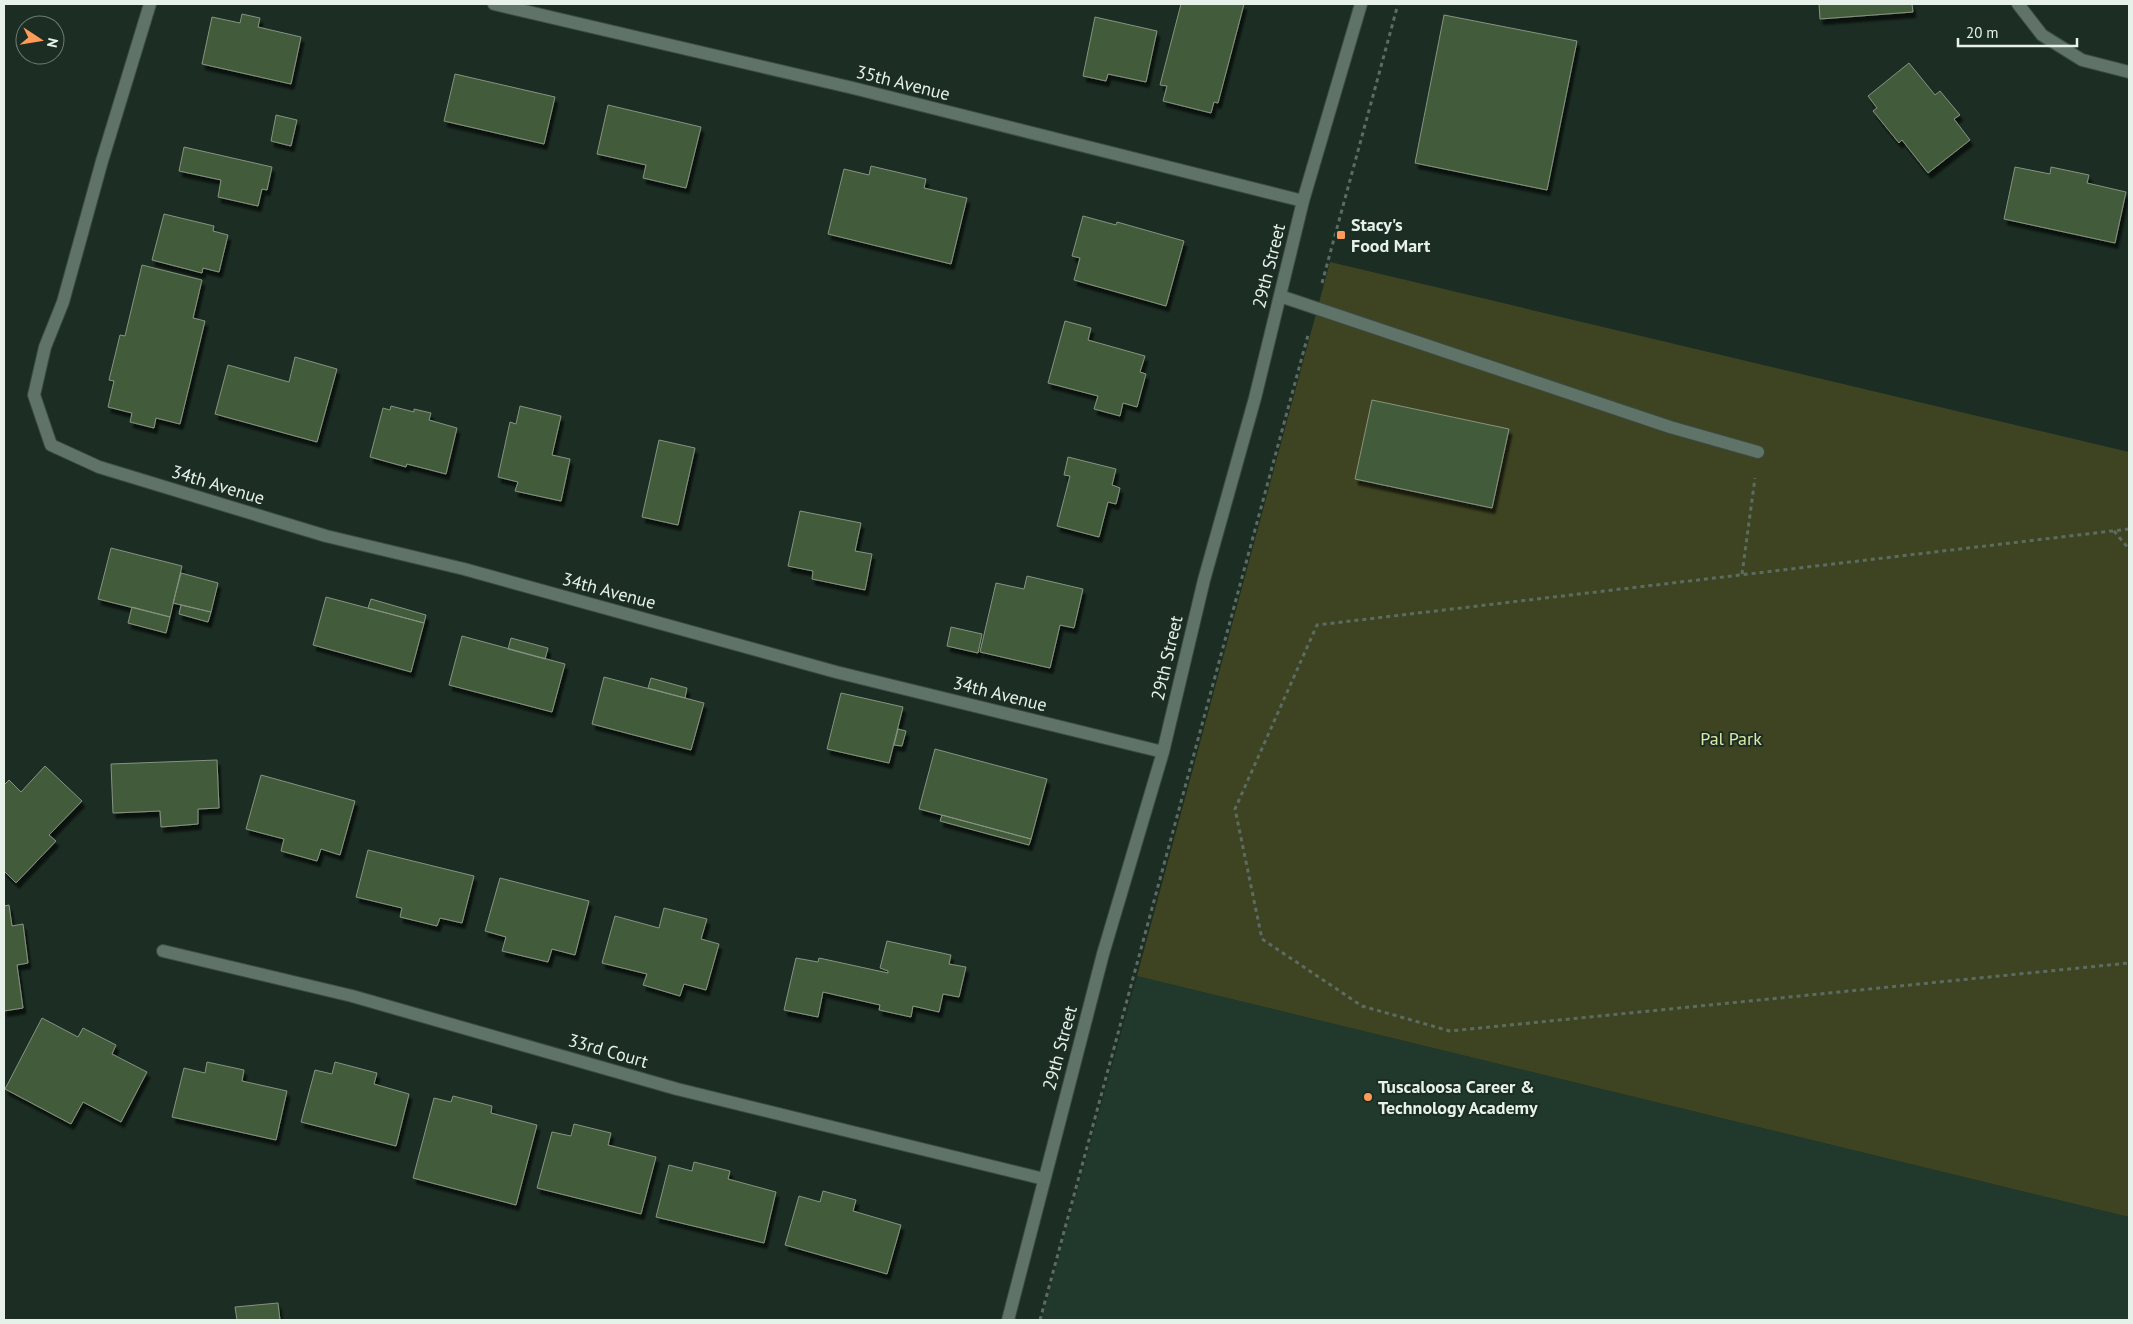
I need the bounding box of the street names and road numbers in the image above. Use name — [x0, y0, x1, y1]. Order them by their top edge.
street label: 35th Avenue — [854, 60, 952, 105]
street label: 29th Street — [1247, 221, 1290, 311]
street label: 34th Avenue — [169, 459, 267, 510]
street label: 34th Avenue — [560, 567, 658, 614]
street label: 29th Street — [1146, 613, 1187, 703]
street label: 34th Avenue — [951, 671, 1049, 716]
street label: 29th Street — [1037, 1003, 1082, 1093]
street label: 33rd Court — [566, 1028, 651, 1073]

